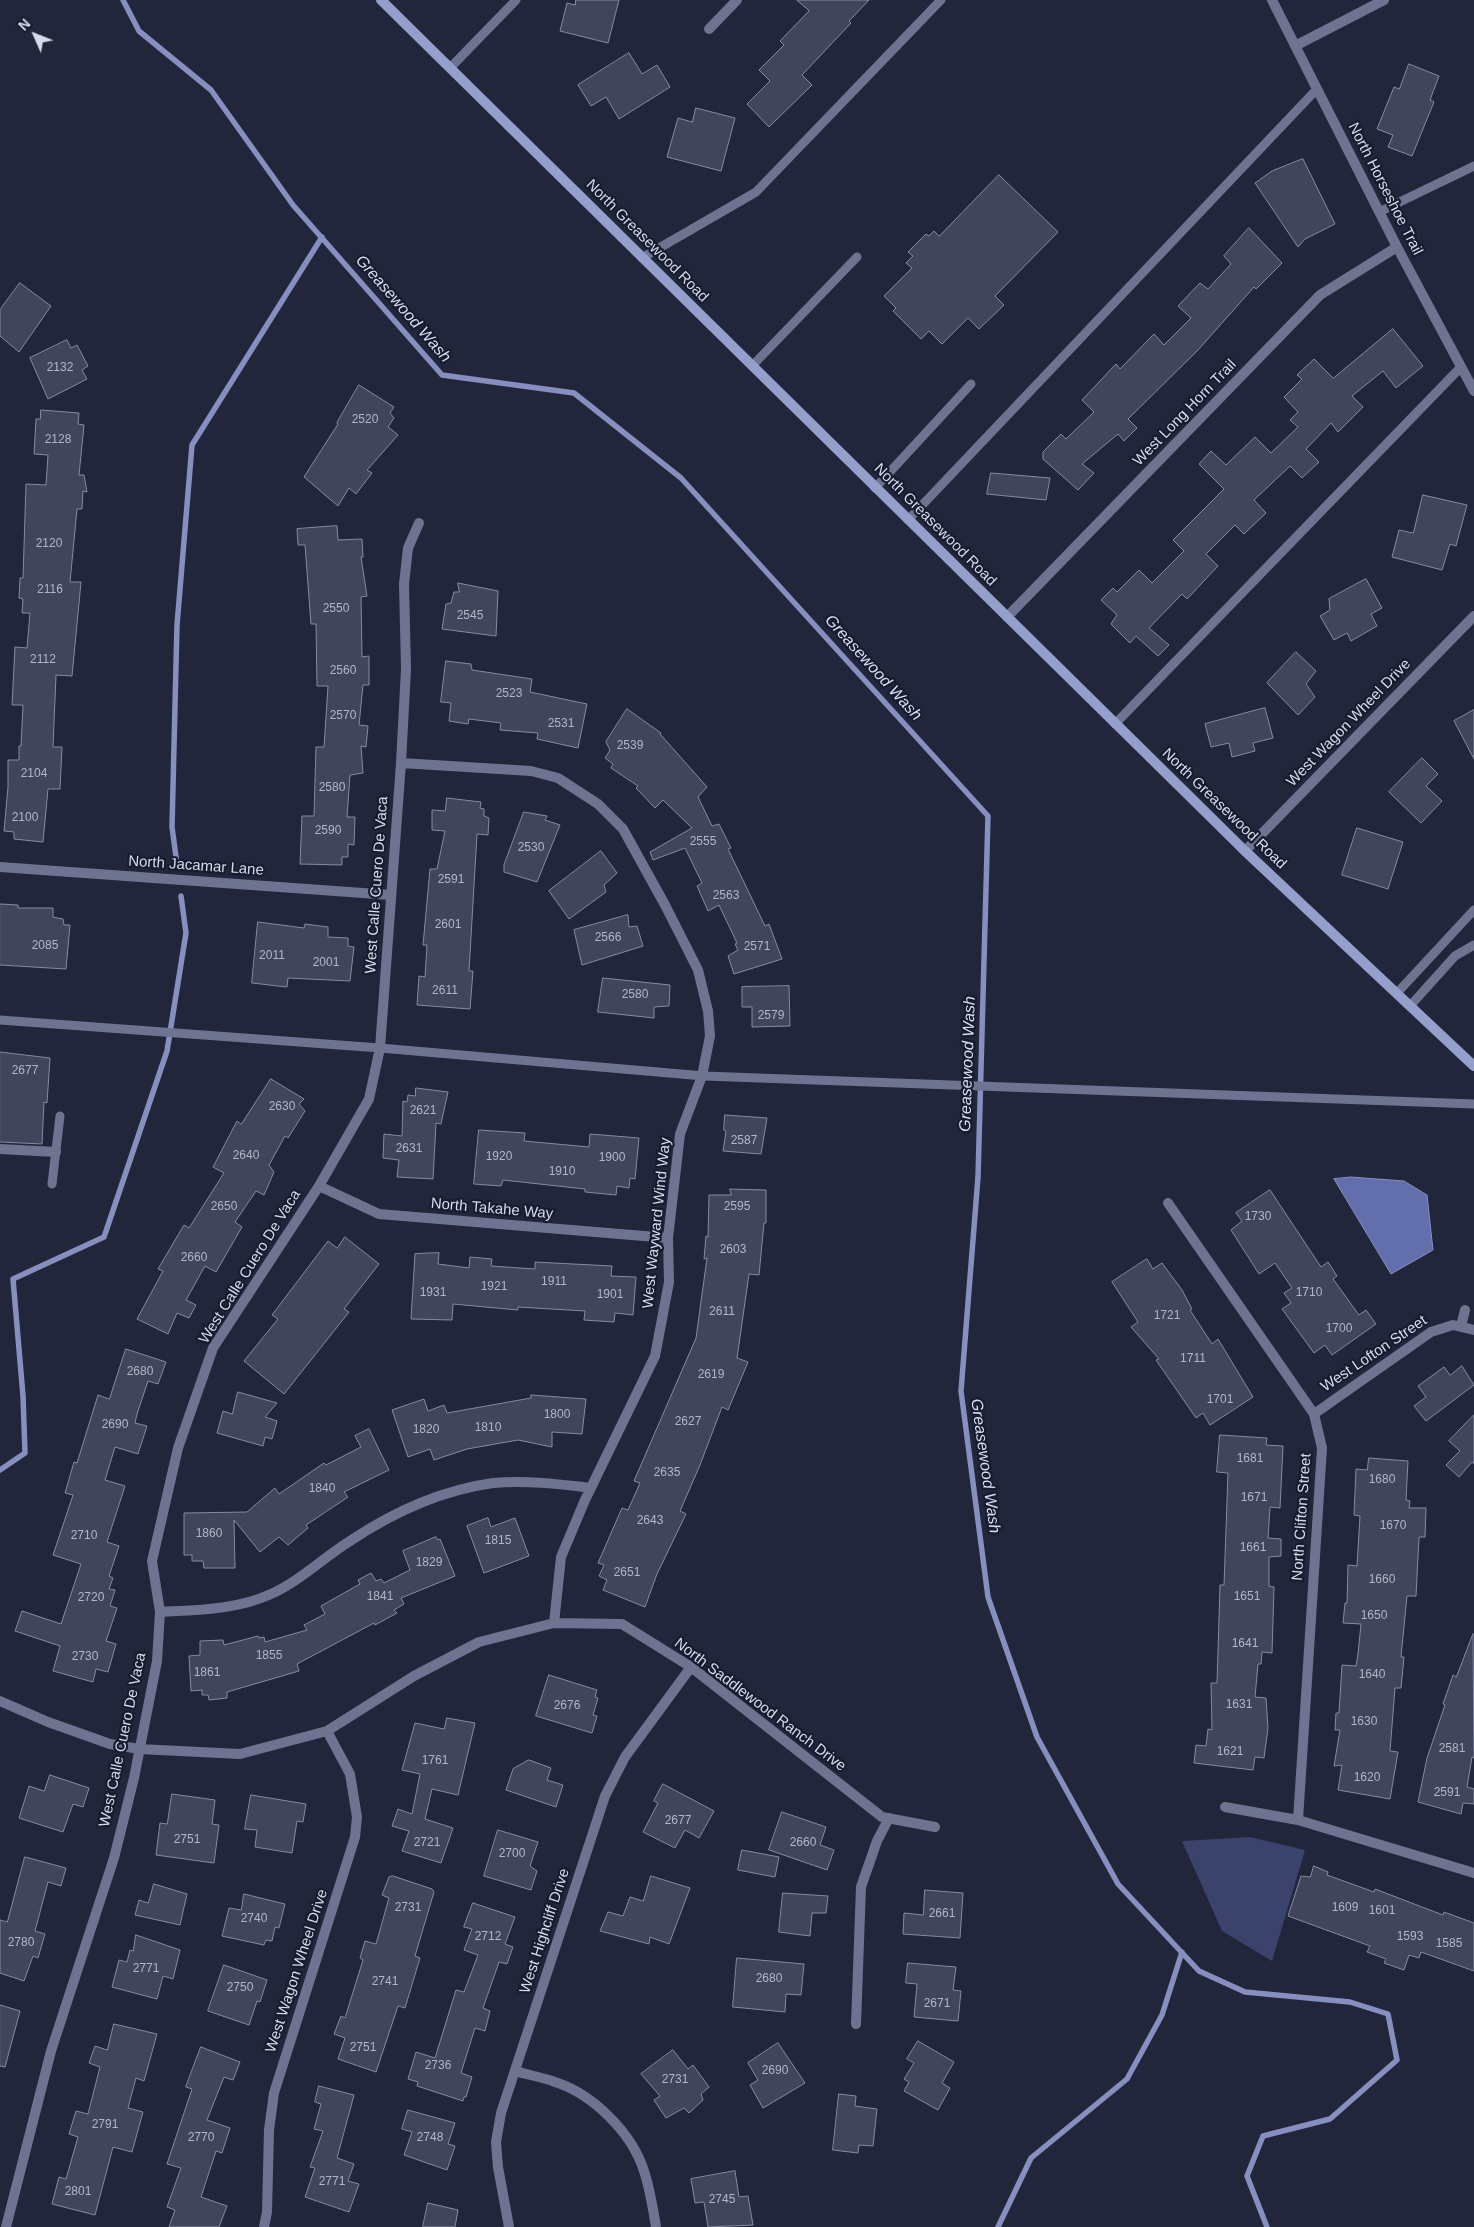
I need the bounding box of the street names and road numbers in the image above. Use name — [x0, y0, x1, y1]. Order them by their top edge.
street label: North Horseshoe Trail — [1344, 120, 1426, 258]
street label: North Greasewood Road — [582, 176, 712, 306]
street label: West Long Horn Trail — [1130, 356, 1240, 470]
street label: North Greasewood Road — [870, 460, 1000, 590]
street label: West Wagon Wheel Drive — [1283, 655, 1415, 791]
street label: North Greasewood Road — [1158, 745, 1290, 873]
street label: West Calle Cuero De Vaca — [362, 796, 392, 974]
street label: North Jacamar Lane — [128, 852, 264, 880]
street label: West Wayward Wind Way — [639, 1137, 675, 1309]
street label: West Calle Cuero De Vaca — [195, 1187, 305, 1347]
street label: North Takahe Way — [430, 1195, 554, 1223]
street label: West Lofton Street — [1318, 1312, 1430, 1396]
street label: North Clifton Street — [1289, 1453, 1315, 1581]
street label: North Saddlewood Ranch Drive — [671, 1635, 849, 1775]
street label: West Calle Cuero De Vaca — [96, 1651, 150, 1829]
street label: West Highcliff Drive — [516, 1866, 574, 1996]
street label: West Wagon Wheel Drive — [262, 1887, 332, 2055]

